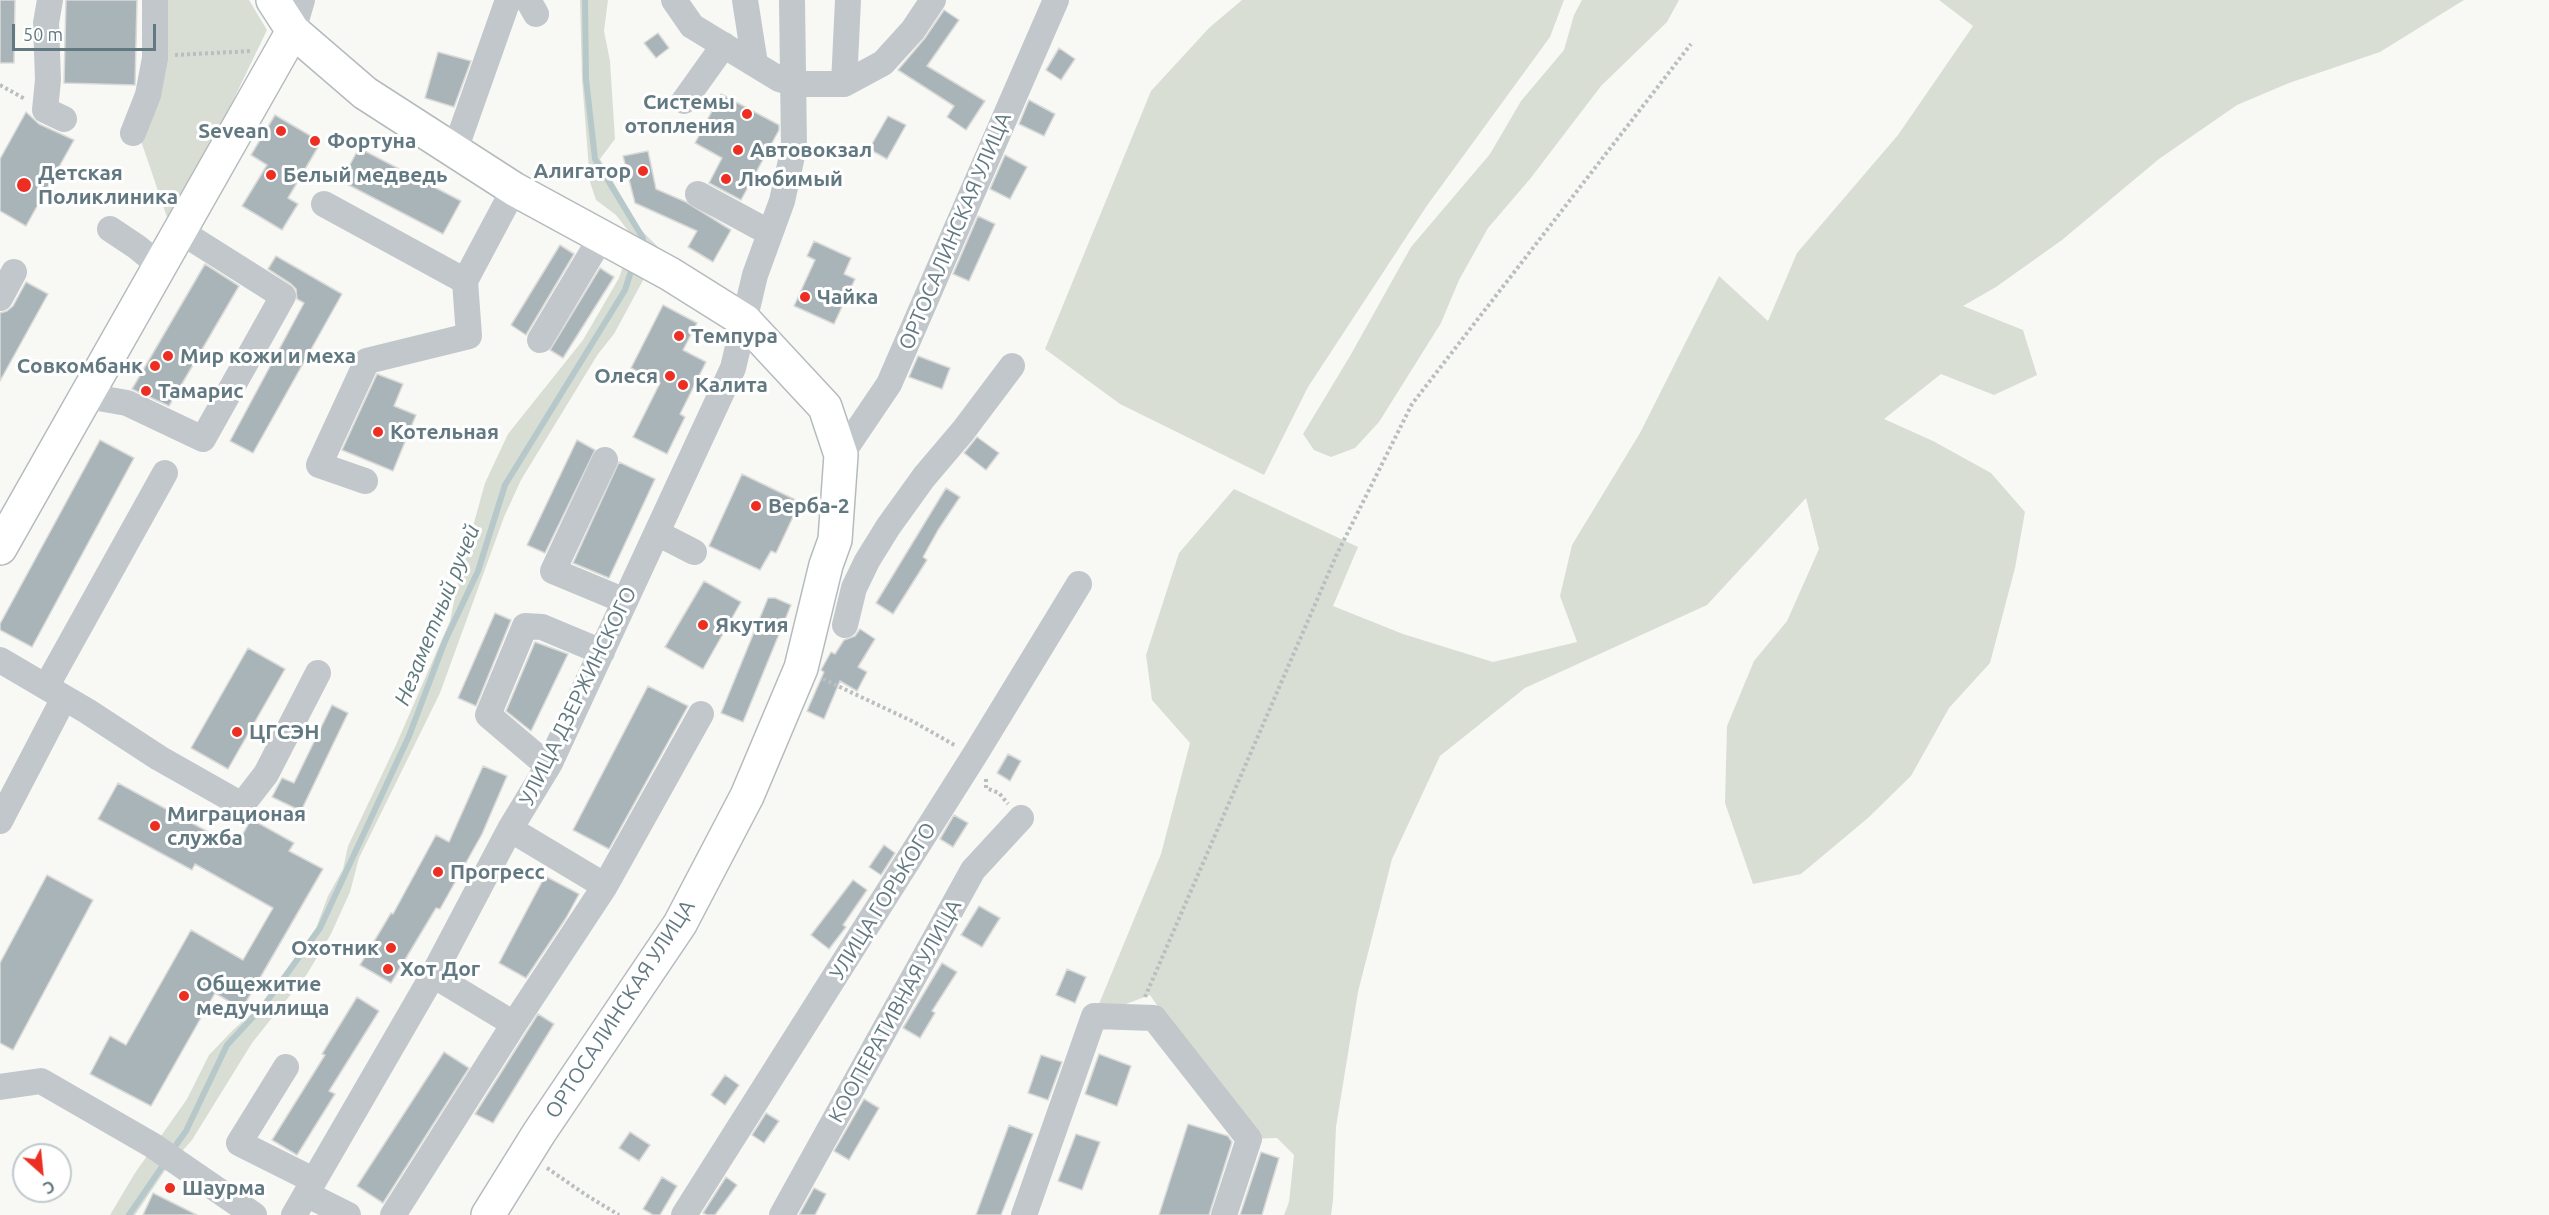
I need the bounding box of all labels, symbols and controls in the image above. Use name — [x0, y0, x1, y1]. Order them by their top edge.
scale bar — [15, 12, 159, 50]
text: 50 m — [23, 24, 63, 44]
place label: Системы отопления — [624, 89, 735, 139]
marker: Системы отопления — [740, 107, 754, 121]
street label: ОРТОСАЛИНСКАЯ УЛИЦА — [894, 109, 1016, 353]
place label: Sevean — [198, 118, 269, 144]
marker: Sevean — [274, 124, 288, 138]
place label: Фортуна — [327, 128, 416, 154]
marker: Фортуна — [308, 134, 322, 148]
place label: Автовокзал — [750, 137, 872, 163]
marker: Автовокзал — [731, 143, 745, 157]
place label: Алигатор — [534, 158, 631, 184]
place label: Детская Поликлиника — [38, 160, 178, 210]
place label: Белый медведь — [283, 162, 448, 188]
marker: Алигатор — [636, 164, 650, 178]
place label: Любимый — [738, 166, 843, 192]
marker: Белый медведь — [264, 168, 278, 182]
marker: Любимый — [719, 172, 733, 186]
marker: Детская Поликлиника — [15, 176, 33, 194]
place label: Чайка — [817, 284, 878, 310]
marker: Чайка — [798, 290, 812, 304]
place label: Темпура — [691, 323, 778, 349]
marker: Темпура — [672, 329, 686, 343]
place label: Мир кожи и меха — [180, 343, 356, 369]
marker: Мир кожи и меха — [161, 349, 175, 363]
place label: Совкомбанк — [17, 353, 143, 379]
marker: Совкомбанк — [148, 359, 162, 373]
place label: Олеся — [594, 363, 658, 389]
marker: Олеся — [663, 369, 677, 383]
place label: Калита — [695, 372, 768, 398]
place label: Тамарис — [158, 378, 244, 404]
marker: Калита — [676, 378, 690, 392]
marker: Тамарис — [139, 384, 153, 398]
place label: Котельная — [390, 419, 499, 445]
marker: Котельная — [371, 425, 385, 439]
place label: Верба-2 — [768, 493, 850, 519]
marker: Верба-2 — [749, 499, 763, 513]
water label: Незаметный ручей — [389, 521, 485, 709]
street label: УЛИЦА ДЗЕРЖИНСКОГО — [514, 582, 642, 810]
place label: Якутия — [715, 612, 789, 638]
marker: Якутия — [696, 618, 710, 632]
place label: ЦГСЭН — [249, 719, 319, 745]
marker: ЦГСЭН — [230, 725, 244, 739]
place label: Миграционая служба — [167, 801, 306, 851]
street label: УЛИЦА ГОРЬКОГО — [824, 818, 942, 984]
marker: Миграционая служба — [148, 819, 162, 833]
place label: Прогресс — [450, 859, 545, 885]
marker: Прогресс — [431, 865, 445, 879]
street label: ОРТОСАЛИНСКАЯ УЛИЦА — [540, 895, 700, 1123]
street label: КООПЕРАТИВНАЯ УЛИЦА — [823, 895, 967, 1127]
place label: Охотник — [291, 935, 379, 961]
marker: Охотник — [384, 941, 398, 955]
place label: Хот Дог — [400, 956, 480, 982]
marker: Хот Дог — [381, 962, 395, 976]
place label: Общежитие медучилища — [196, 971, 330, 1021]
marker: Общежитие медучилища — [177, 989, 191, 1003]
north arrow — [12, 1143, 72, 1203]
place label: Шаурма — [182, 1175, 266, 1201]
text: С — [41, 1177, 58, 1198]
marker: Шаурма — [163, 1181, 177, 1195]

